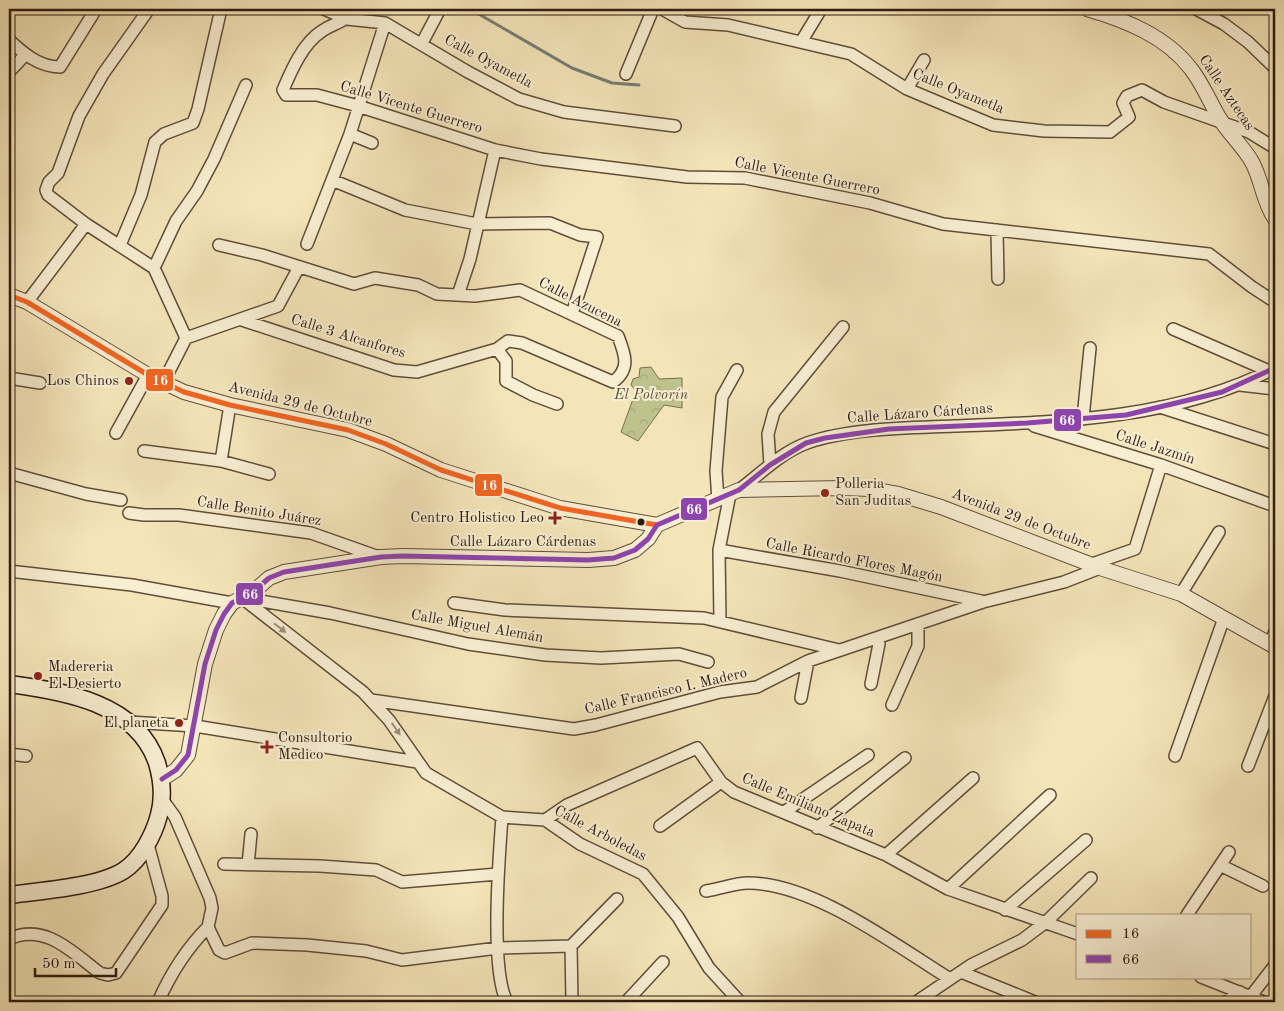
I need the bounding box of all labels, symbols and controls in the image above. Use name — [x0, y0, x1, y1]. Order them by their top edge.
street label: Calle Oyametla — [441, 32, 535, 92]
street label: Calle Aztecas — [1195, 53, 1257, 133]
street label: Calle Oyametla — [910, 67, 1007, 117]
street label: Calle Vicente Guerrero — [338, 79, 484, 137]
street label: Calle Vicente Guerrero — [733, 156, 881, 198]
street label: Calle Azucena — [536, 276, 625, 331]
street label: Calle 3 Alcanfores — [289, 312, 407, 362]
line badge: 16 — [145, 368, 174, 392]
place label: Los Chinos — [46, 374, 119, 389]
text: 16 — [152, 374, 168, 388]
marker: Los Chinos — [123, 375, 135, 387]
street label: Avenida 29 de Octubre — [226, 380, 374, 430]
park label: El Polvorín — [613, 388, 689, 403]
street label: Calle Lázaro Cárdenas — [847, 401, 993, 427]
line badge: 66 — [1053, 408, 1082, 432]
text: 66 — [1059, 414, 1075, 428]
street label: Calle Jazmín — [1113, 428, 1197, 468]
line badge: 16 — [474, 473, 503, 497]
place label: Polleria San Juditas — [835, 477, 911, 509]
text: 16 — [481, 479, 497, 493]
marker: Polleria San Juditas — [819, 487, 831, 499]
street label: Avenida 29 de Octubre — [949, 487, 1093, 554]
street label: Calle Benito Juárez — [196, 495, 322, 529]
line badge: 66 — [680, 497, 708, 521]
text: 66 — [686, 503, 702, 517]
place label: Centro Holistico Leo — [410, 511, 544, 526]
marker: Centro Holistico Leo — [548, 511, 562, 525]
unlabelled marker — [636, 517, 646, 527]
street label: Calle Lázaro Cárdenas — [450, 535, 596, 550]
street label: Calle Ricardo Flores Magón — [764, 536, 944, 586]
line badge: 66 — [235, 582, 264, 606]
text: 66 — [242, 588, 258, 602]
street label: Calle Miguel Alemán — [410, 608, 544, 646]
one-way arrow — [274, 623, 287, 633]
place label: Madereria El Desierto — [48, 660, 122, 692]
street label: Calle Francisco I. Madero — [583, 666, 749, 718]
marker: Madereria El Desierto — [32, 670, 44, 682]
place label: El planeta — [104, 716, 170, 731]
marker: El planeta — [173, 717, 185, 729]
one-way arrow — [391, 722, 401, 736]
place label: Consultorio Medico — [278, 731, 353, 763]
marker: Consultorio Medico — [260, 740, 274, 754]
street label: Calle Emiliano Zapata — [739, 771, 877, 841]
street label: Calle Arboledas — [551, 803, 649, 865]
legend — [1076, 914, 1252, 978]
text: 16 — [1122, 927, 1139, 942]
scale bar — [35, 946, 116, 978]
text: 66 — [1122, 953, 1139, 968]
text: 50 m — [42, 957, 76, 972]

